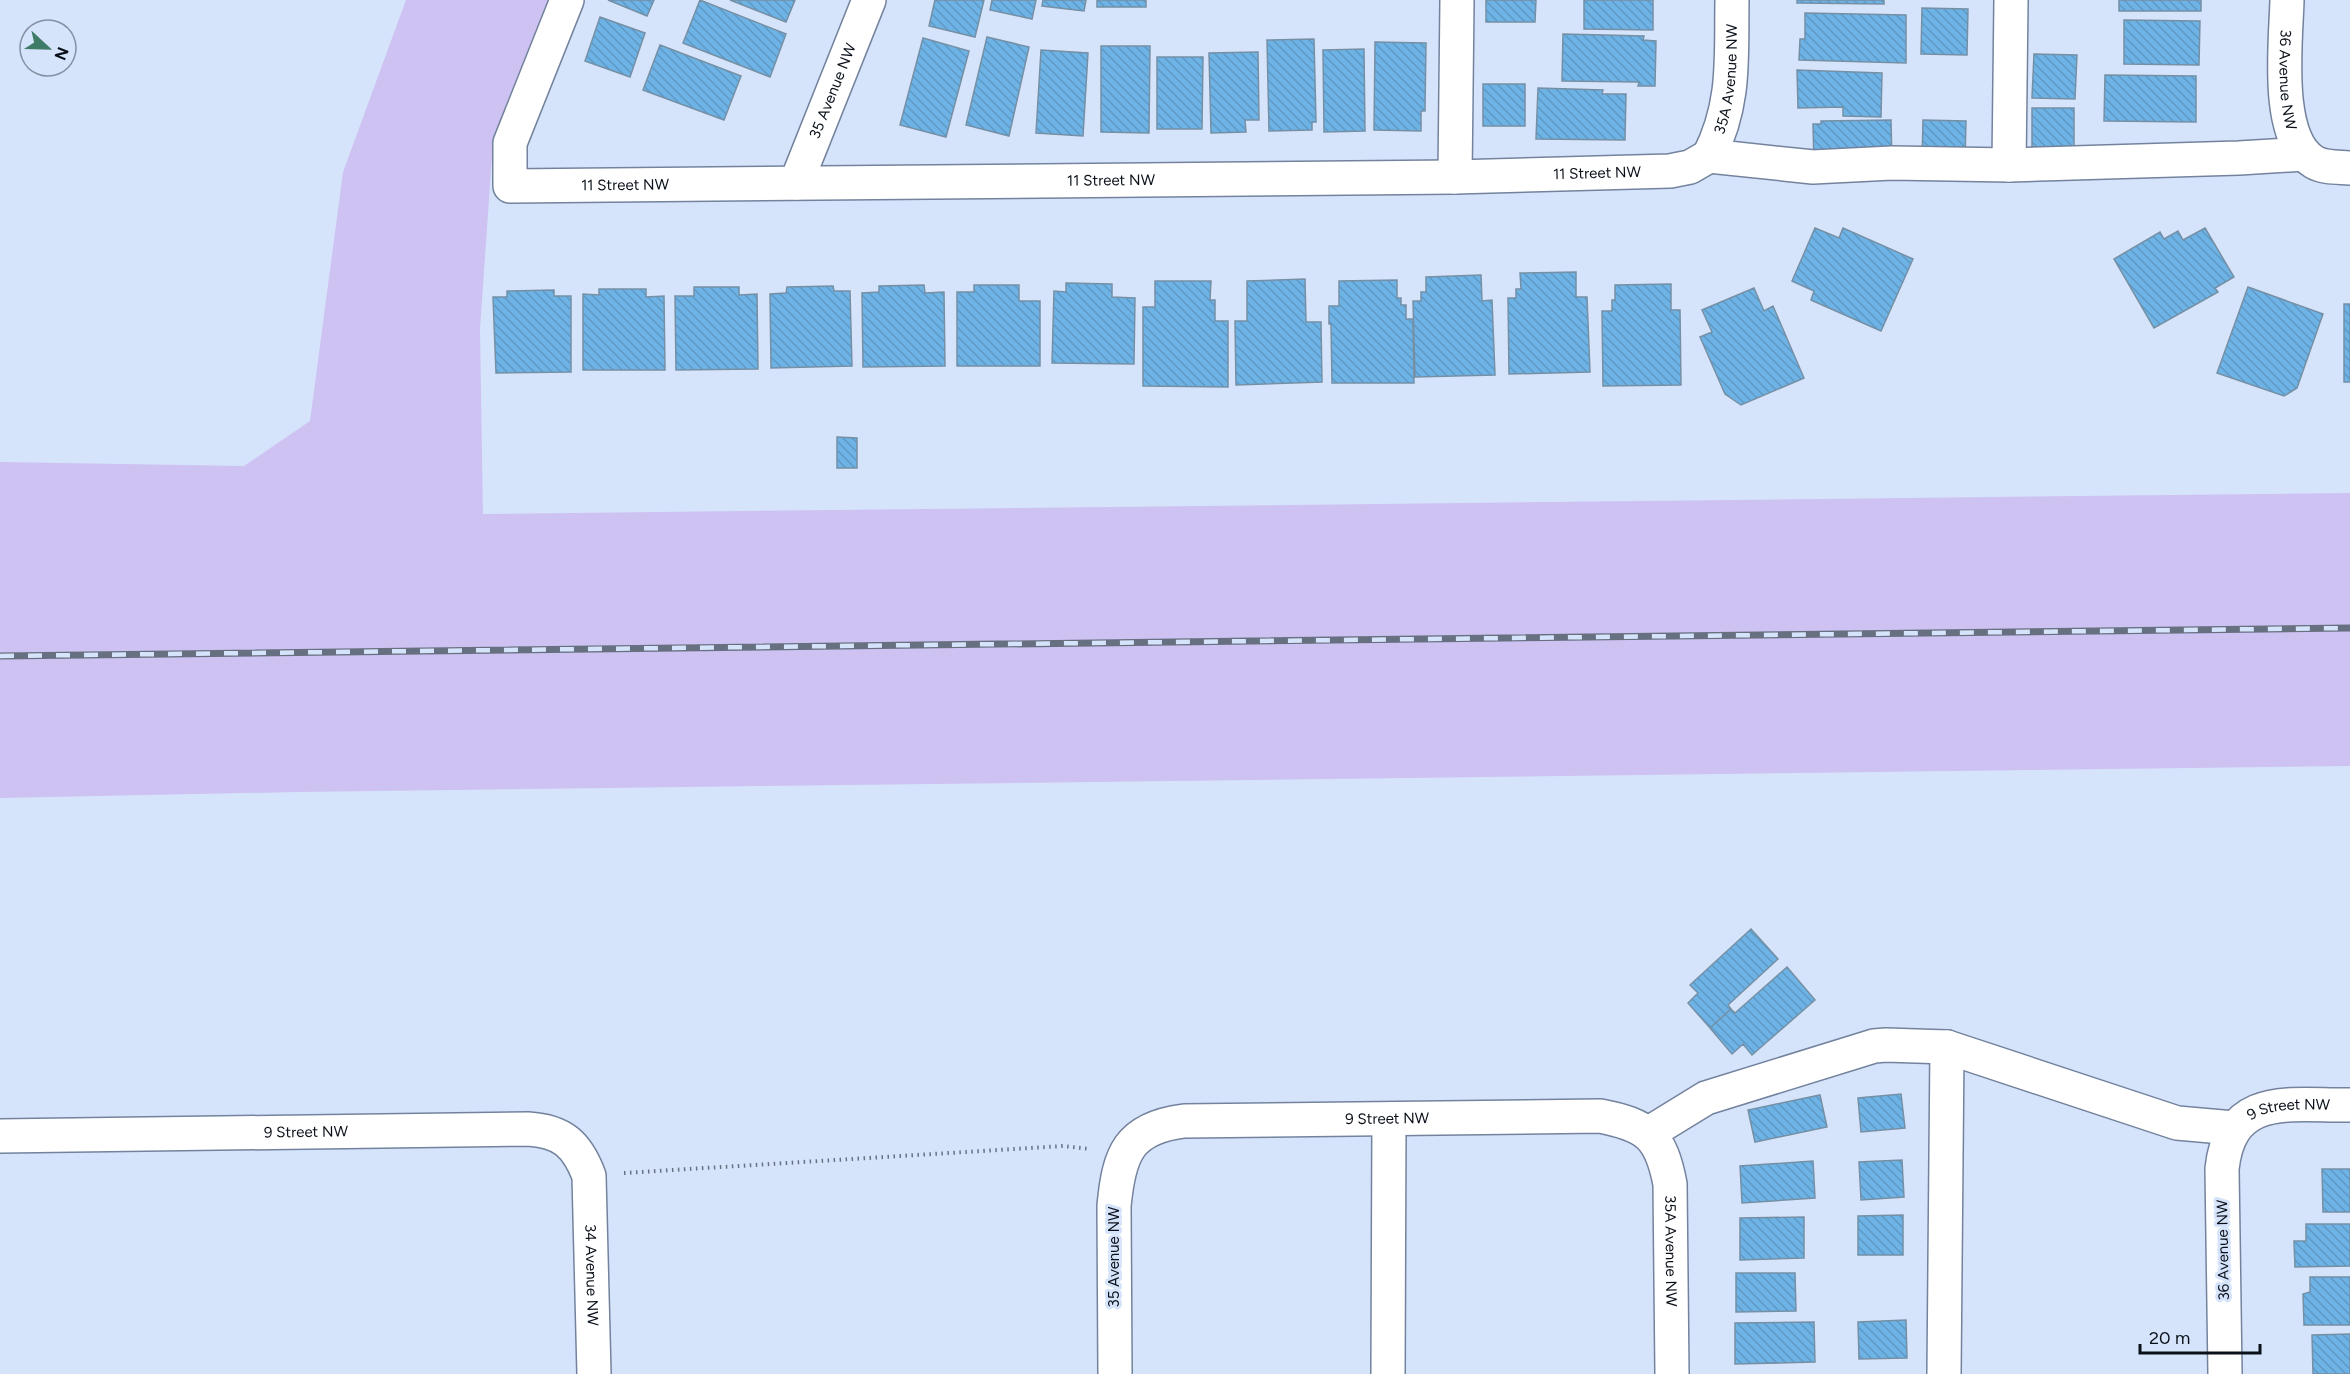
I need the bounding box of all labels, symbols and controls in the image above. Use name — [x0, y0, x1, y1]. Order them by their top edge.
north arrow — [18, 18, 78, 78]
street label: 35A Avenue NW — [1710, 23, 1741, 136]
street label: 36 Avenue NW — [2276, 29, 2301, 133]
street label: 35 Avenue NW — [806, 40, 860, 141]
text: N — [50, 44, 73, 63]
street label: 11 Street NW — [1553, 163, 1642, 183]
street label: 11 Street NW — [1067, 171, 1156, 190]
street label: 11 Street NW — [581, 175, 670, 194]
street label: 9 Street NW — [2244, 1095, 2331, 1124]
street label: 9 Street NW — [1345, 1109, 1430, 1128]
street label: 9 Street NW — [264, 1122, 349, 1141]
street label: 35A Avenue NW — [1661, 1195, 1680, 1307]
street label: 36 Avenue NW — [2213, 1199, 2233, 1301]
street label: 35 Avenue NW — [1105, 1206, 1123, 1307]
street label: 34 Avenue NW — [581, 1224, 602, 1327]
scale bar — [2140, 1317, 2260, 1355]
text: 20 m — [2149, 1327, 2190, 1349]

